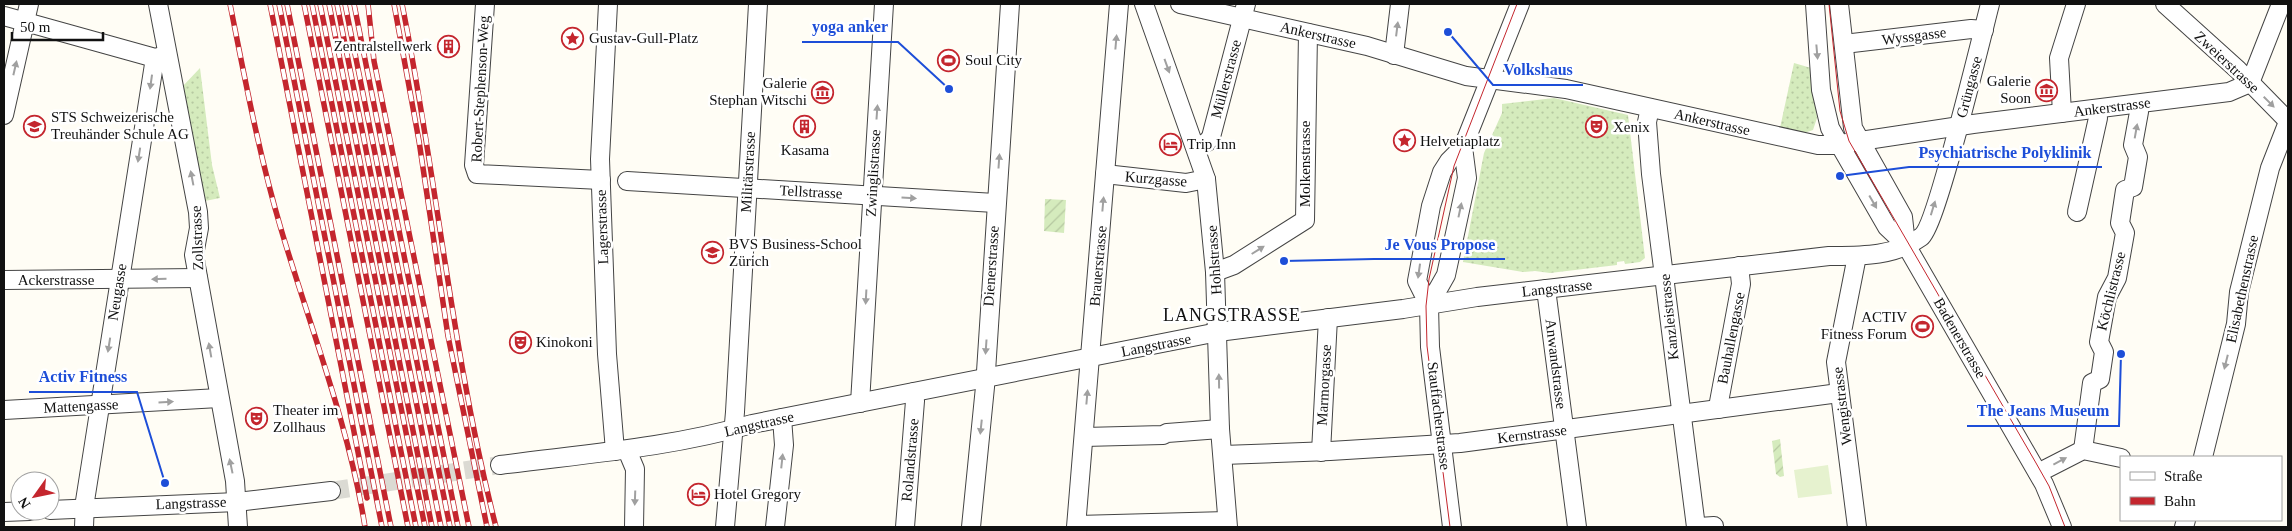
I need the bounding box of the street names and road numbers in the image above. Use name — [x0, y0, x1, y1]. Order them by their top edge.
street label: Robert-Stephenson-Weg — [468, 15, 492, 163]
street label: Ankerstrasse — [1278, 18, 1358, 52]
street label: Wyssgasse — [1881, 24, 1948, 48]
street label: Zweierstrasse — [2191, 28, 2263, 96]
street label: Müllerstrasse — [1208, 38, 1244, 120]
street label: Grüngasse — [1953, 54, 1985, 120]
street label: Ankerstrasse — [2073, 94, 2152, 120]
street label: Ankerstrasse — [1672, 105, 1752, 139]
street label: Molkenstrasse — [1297, 120, 1313, 207]
street label: Zwinglistrasse — [863, 129, 883, 217]
street label: Militärstrasse — [738, 130, 758, 213]
street label: Kurzgasse — [1124, 168, 1188, 190]
street label: Tellstrasse — [779, 182, 843, 202]
street label: Lagerstrasse — [593, 189, 611, 265]
street label: Zollstrasse — [188, 205, 206, 271]
street label: Hohlstrasse — [1204, 224, 1224, 295]
street label: Dienerstrasse — [980, 225, 1002, 307]
street label: Brauerstrasse — [1087, 225, 1110, 307]
street label: Elisabethenstrasse — [2223, 233, 2261, 344]
street label: Köchlistrasse — [2093, 250, 2129, 332]
street label: Neugasse — [105, 262, 129, 322]
street label: Ackerstrasse — [18, 272, 95, 288]
street label: Kanzleistrasse — [1656, 273, 1681, 361]
street label: Langstrasse — [1521, 276, 1593, 300]
street label: Bauhallengasse — [1714, 290, 1748, 385]
street label: Badenerstrasse — [1931, 295, 1990, 381]
street label: Anwandstrasse — [1543, 318, 1570, 410]
street label: Langstrasse — [1120, 330, 1193, 360]
street label: Marmorgasse — [1314, 344, 1334, 426]
street label: Stauffacherstrasse — [1424, 361, 1454, 471]
street label: Wengistrasse — [1829, 366, 1855, 446]
street label: Mattengasse — [43, 396, 119, 416]
street label: Langstrasse — [723, 408, 796, 440]
street label: Rolandstrasse — [898, 417, 922, 502]
street label: Kernstrasse — [1496, 422, 1568, 446]
street label: Langstrasse — [155, 494, 227, 512]

